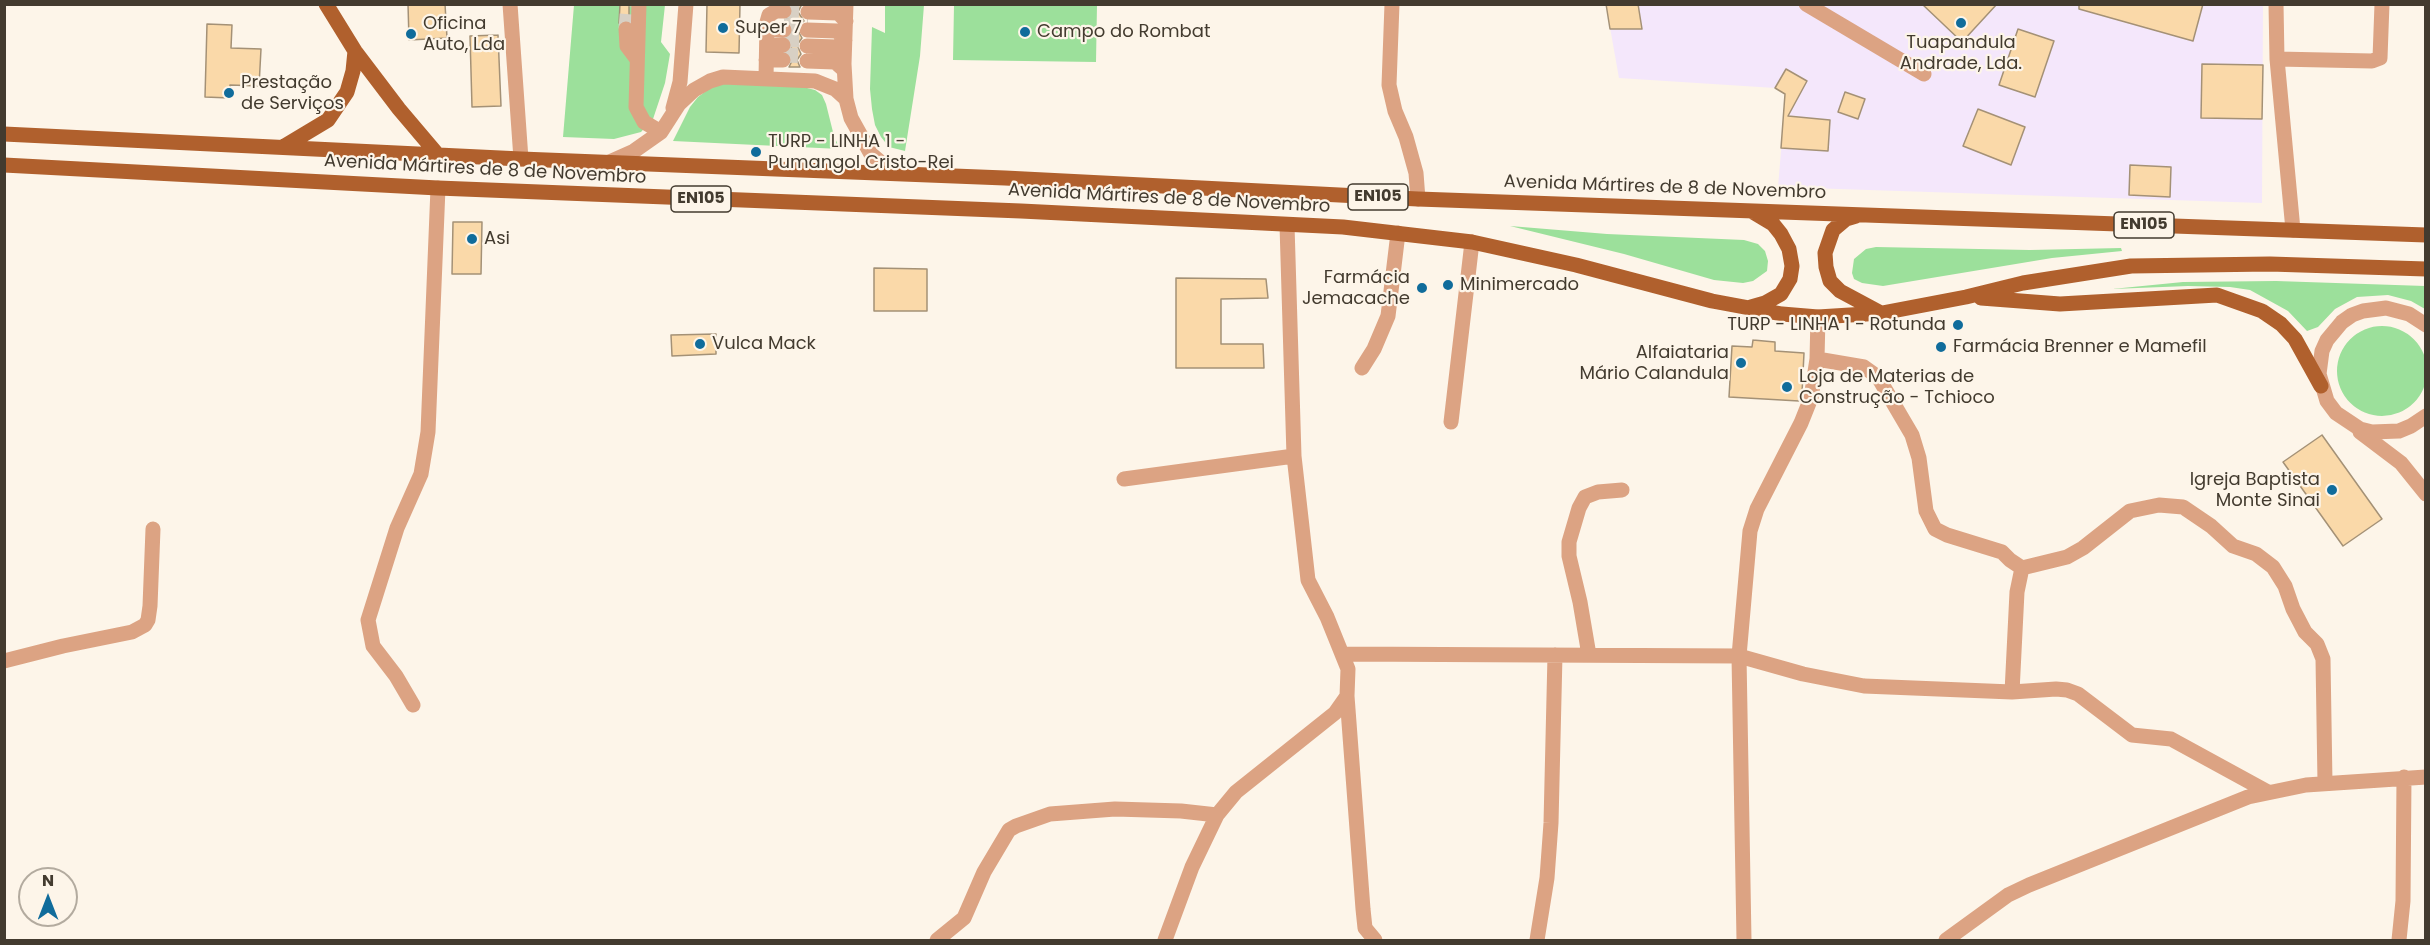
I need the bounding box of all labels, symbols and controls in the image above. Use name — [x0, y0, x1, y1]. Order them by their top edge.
place label: Oficina Auto, Lda — [423, 13, 505, 56]
marker: Tuapandula Andrade, Lda. — [1954, 16, 1968, 30]
place label: Super 7 — [735, 17, 802, 39]
marker: Super 7 — [716, 21, 730, 35]
place label: Campo do Rombat — [1037, 21, 1210, 43]
marker: Campo do Rombat — [1018, 25, 1032, 39]
marker: Oficina Auto, Lda — [404, 27, 418, 41]
place label: Tuapandula Andrade, Lda. — [1900, 32, 2022, 74]
place label: Prestação de Serviços — [241, 72, 344, 115]
marker: Prestação de Serviços — [222, 86, 236, 100]
place label: TURP - LINHA 1 - Pumangol Cristo-Rei — [768, 131, 954, 174]
marker: TURP - LINHA 1 - Pumangol Cristo-Rei — [749, 145, 763, 159]
street label: Avenida Mártires de 8 de Novembro — [323, 151, 647, 189]
street label: Avenida Mártires de 8 de Novembro — [1503, 172, 1827, 204]
street label: Avenida Mártires de 8 de Novembro — [1007, 180, 1331, 218]
road number: EN105 — [1348, 184, 1408, 210]
road number: EN105 — [671, 186, 731, 212]
road number: EN105 — [2114, 212, 2174, 238]
place label: Asi — [484, 228, 510, 250]
marker: Asi — [465, 232, 479, 246]
place label: Farmácia Jemacache — [1302, 267, 1410, 310]
place label: Minimercado — [1460, 274, 1579, 296]
marker: Minimercado — [1441, 278, 1455, 292]
marker: Farmácia Jemacache — [1415, 281, 1429, 295]
place label: TURP - LINHA 1 - Rotunda — [1727, 314, 1946, 336]
marker: TURP - LINHA 1 - Rotunda — [1951, 318, 1965, 332]
place label: Vulca Mack — [712, 333, 816, 355]
place label: Farmácia Brenner e Mamefil — [1953, 336, 2207, 358]
marker: Vulca Mack — [693, 337, 707, 351]
marker: Farmácia Brenner e Mamefil — [1934, 340, 1948, 354]
place label: Alfaiataria Mário Calandula — [1579, 342, 1729, 385]
marker: Alfaiataria Mário Calandula — [1734, 356, 1748, 370]
place label: Loja de Materias de Construção - Tchioco — [1799, 366, 1995, 409]
marker: Loja de Materias de Construção - Tchioco — [1780, 380, 1794, 394]
place label: Igreja Baptista Monte Sinai — [2190, 469, 2320, 512]
marker: Igreja Baptista Monte Sinai — [2325, 483, 2339, 497]
north arrow — [18, 867, 78, 927]
text: N — [42, 869, 54, 892]

